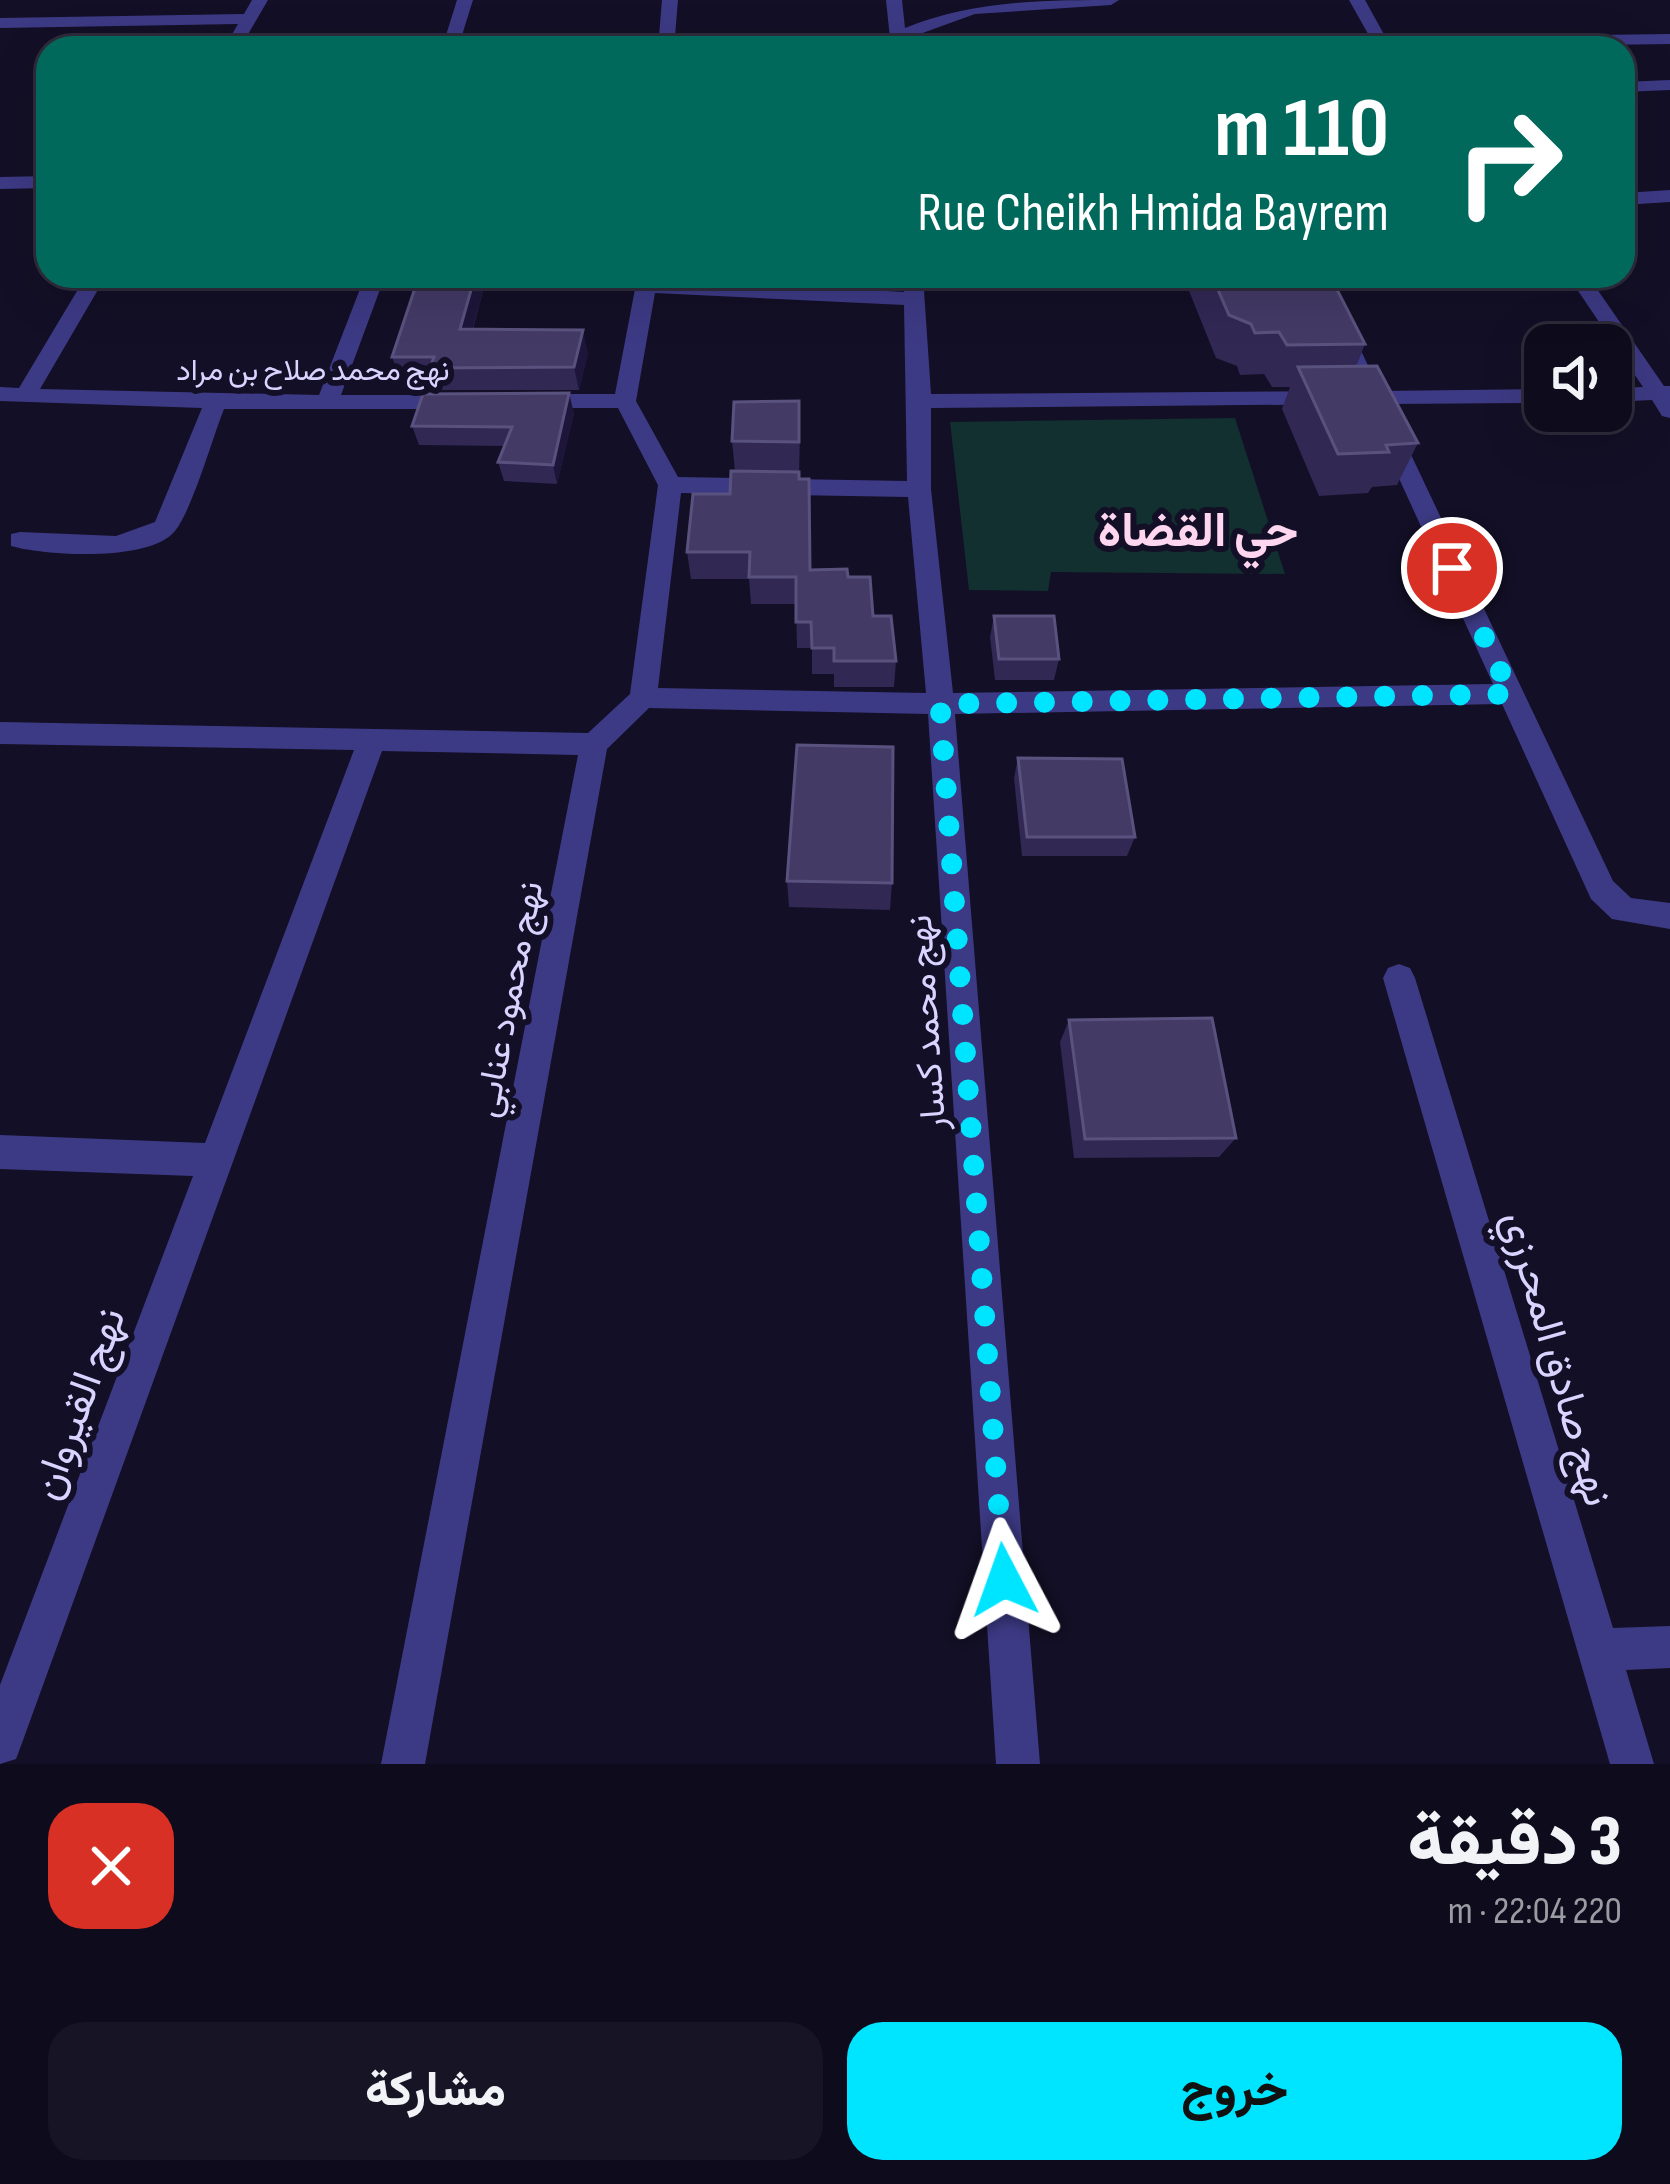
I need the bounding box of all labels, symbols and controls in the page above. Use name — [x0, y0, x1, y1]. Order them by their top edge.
text: 110 m — [1214, 79, 1389, 180]
icon: right — [1431, 84, 1587, 240]
text: Rue Cheikh Hmida Bayrem — [917, 181, 1389, 246]
map controls — [1524, 324, 1632, 432]
button: sound — [1524, 324, 1632, 432]
street label: نهج محمد صلاح بن مراد — [176, 353, 450, 390]
district label: حي القضاة — [1098, 503, 1298, 569]
pin — [1401, 517, 1503, 619]
icon: arrive — [1419, 535, 1485, 601]
street label: نهج محمود عنابي — [465, 878, 559, 1122]
street label: نهج محمد كسار — [899, 913, 959, 1133]
street label: نهج صادق المحرزي — [1483, 1205, 1623, 1514]
street label: نهج القيروان — [21, 1301, 139, 1507]
position arrow — [941, 1517, 1067, 1643]
text: 3 دقيقة — [1407, 1799, 1622, 1886]
button: close — [48, 1803, 174, 1929]
text: 220 m · 22:04 — [1448, 1888, 1622, 1935]
button: مشاركة — [48, 2022, 823, 2160]
button: خروج — [847, 2022, 1622, 2160]

